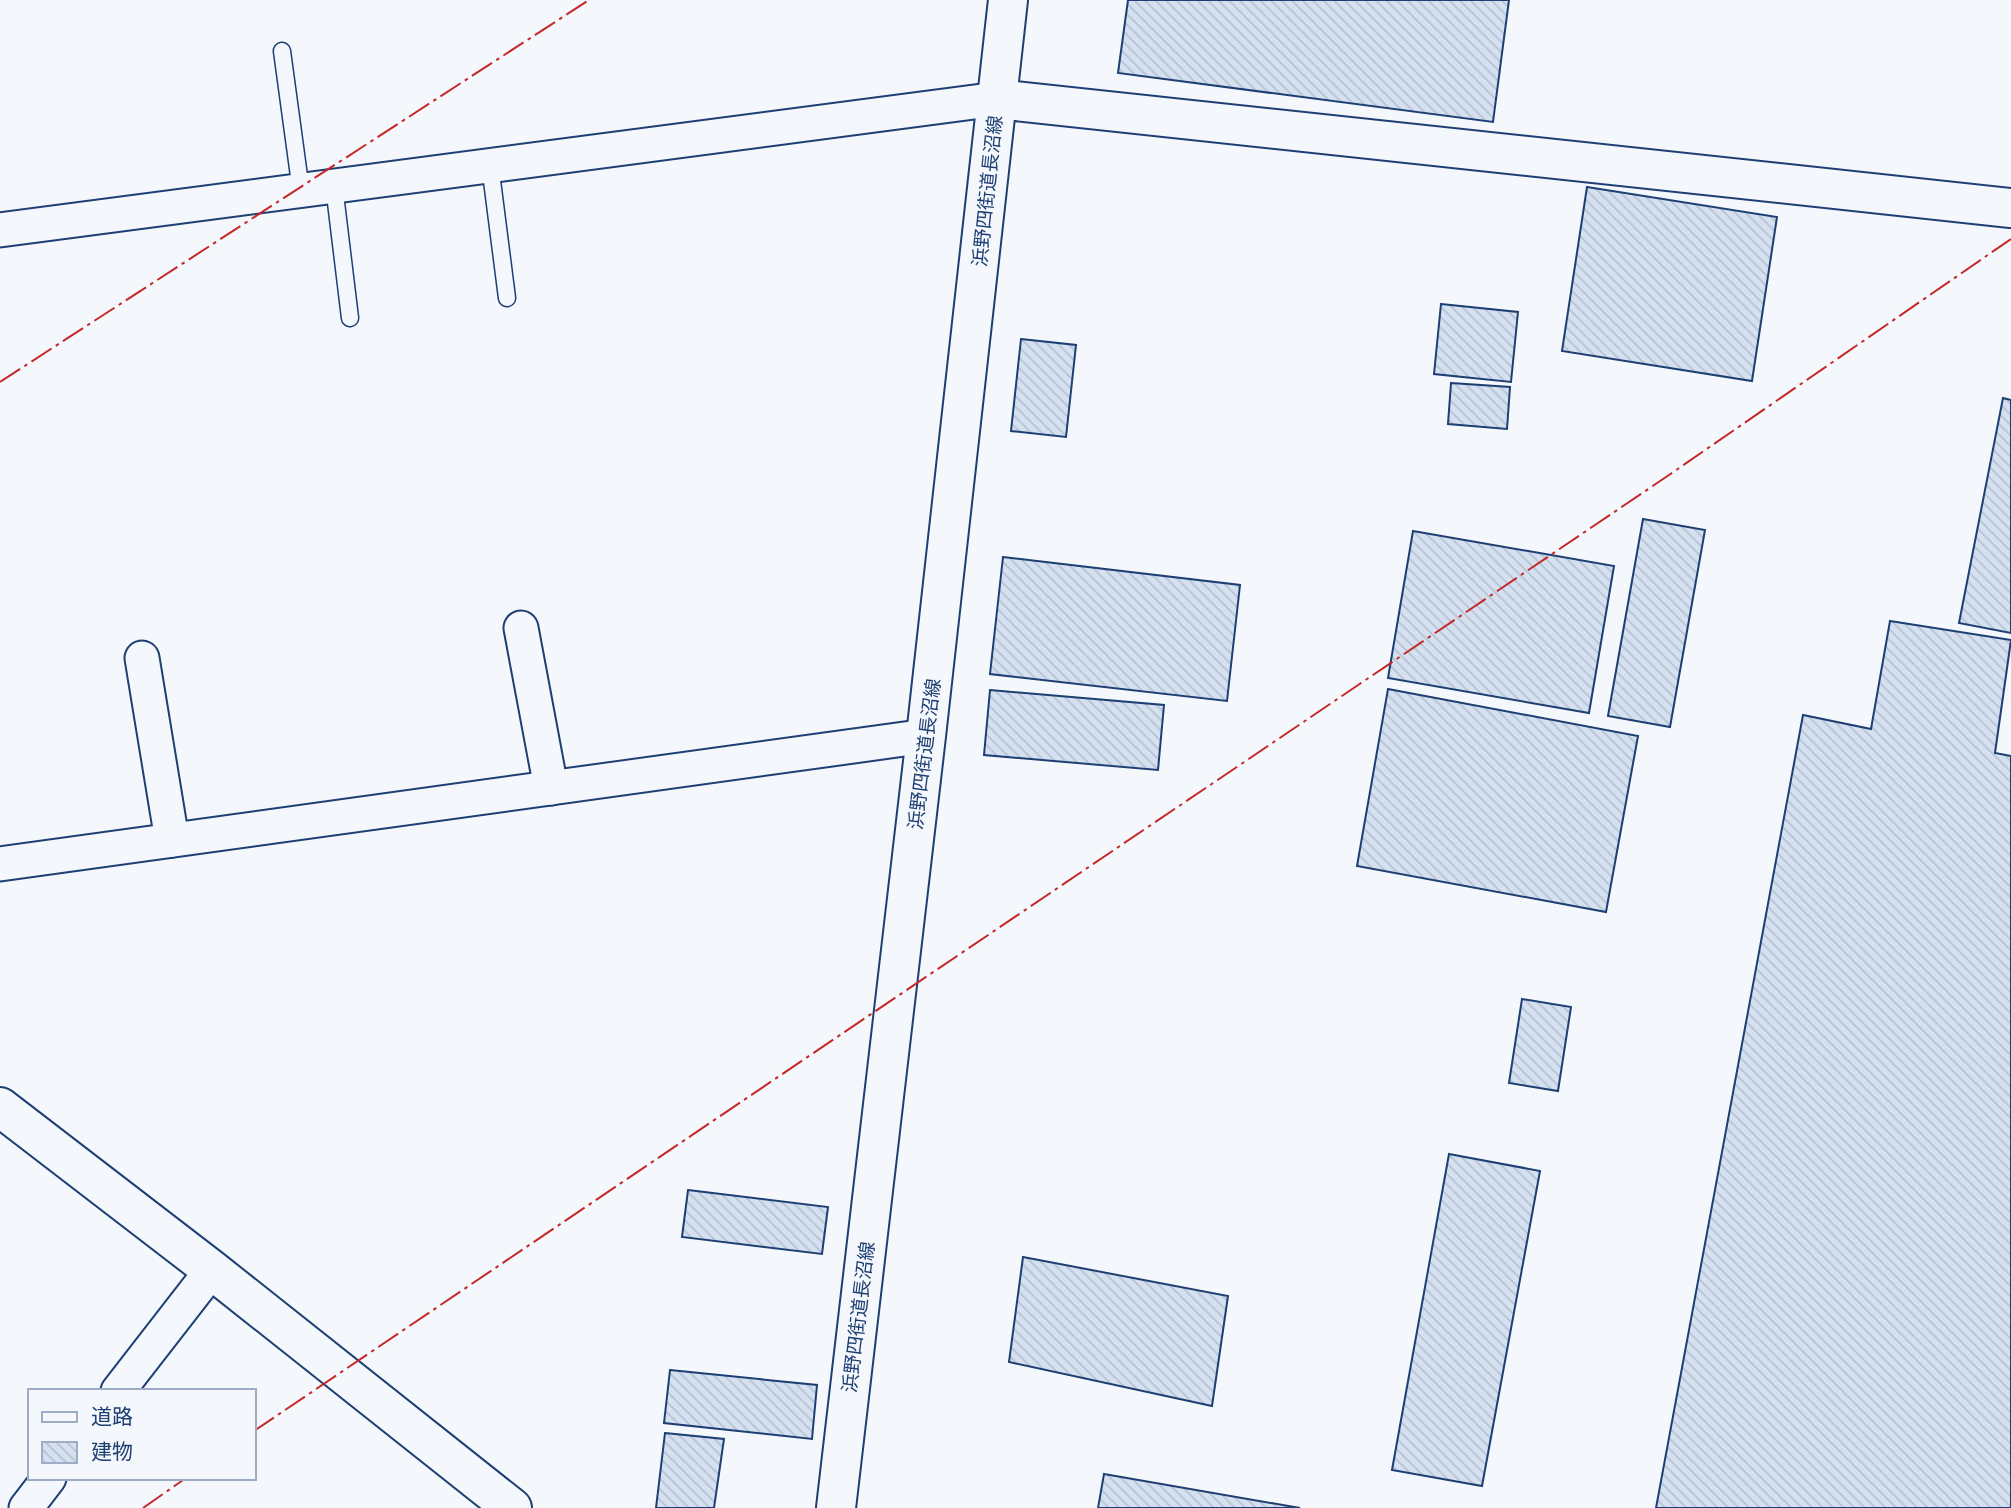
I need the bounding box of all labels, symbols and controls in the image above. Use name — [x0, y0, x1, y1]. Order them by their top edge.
street label: 浜野四街道長沼線 — [967, 114, 1007, 268]
street label: 浜野四街道長沼線 — [903, 677, 945, 831]
street label: 浜野四街道長沼線 — [837, 1240, 879, 1394]
legend — [28, 1389, 256, 1480]
text: 道路 — [91, 1403, 133, 1430]
text: 建物 — [91, 1438, 133, 1465]

